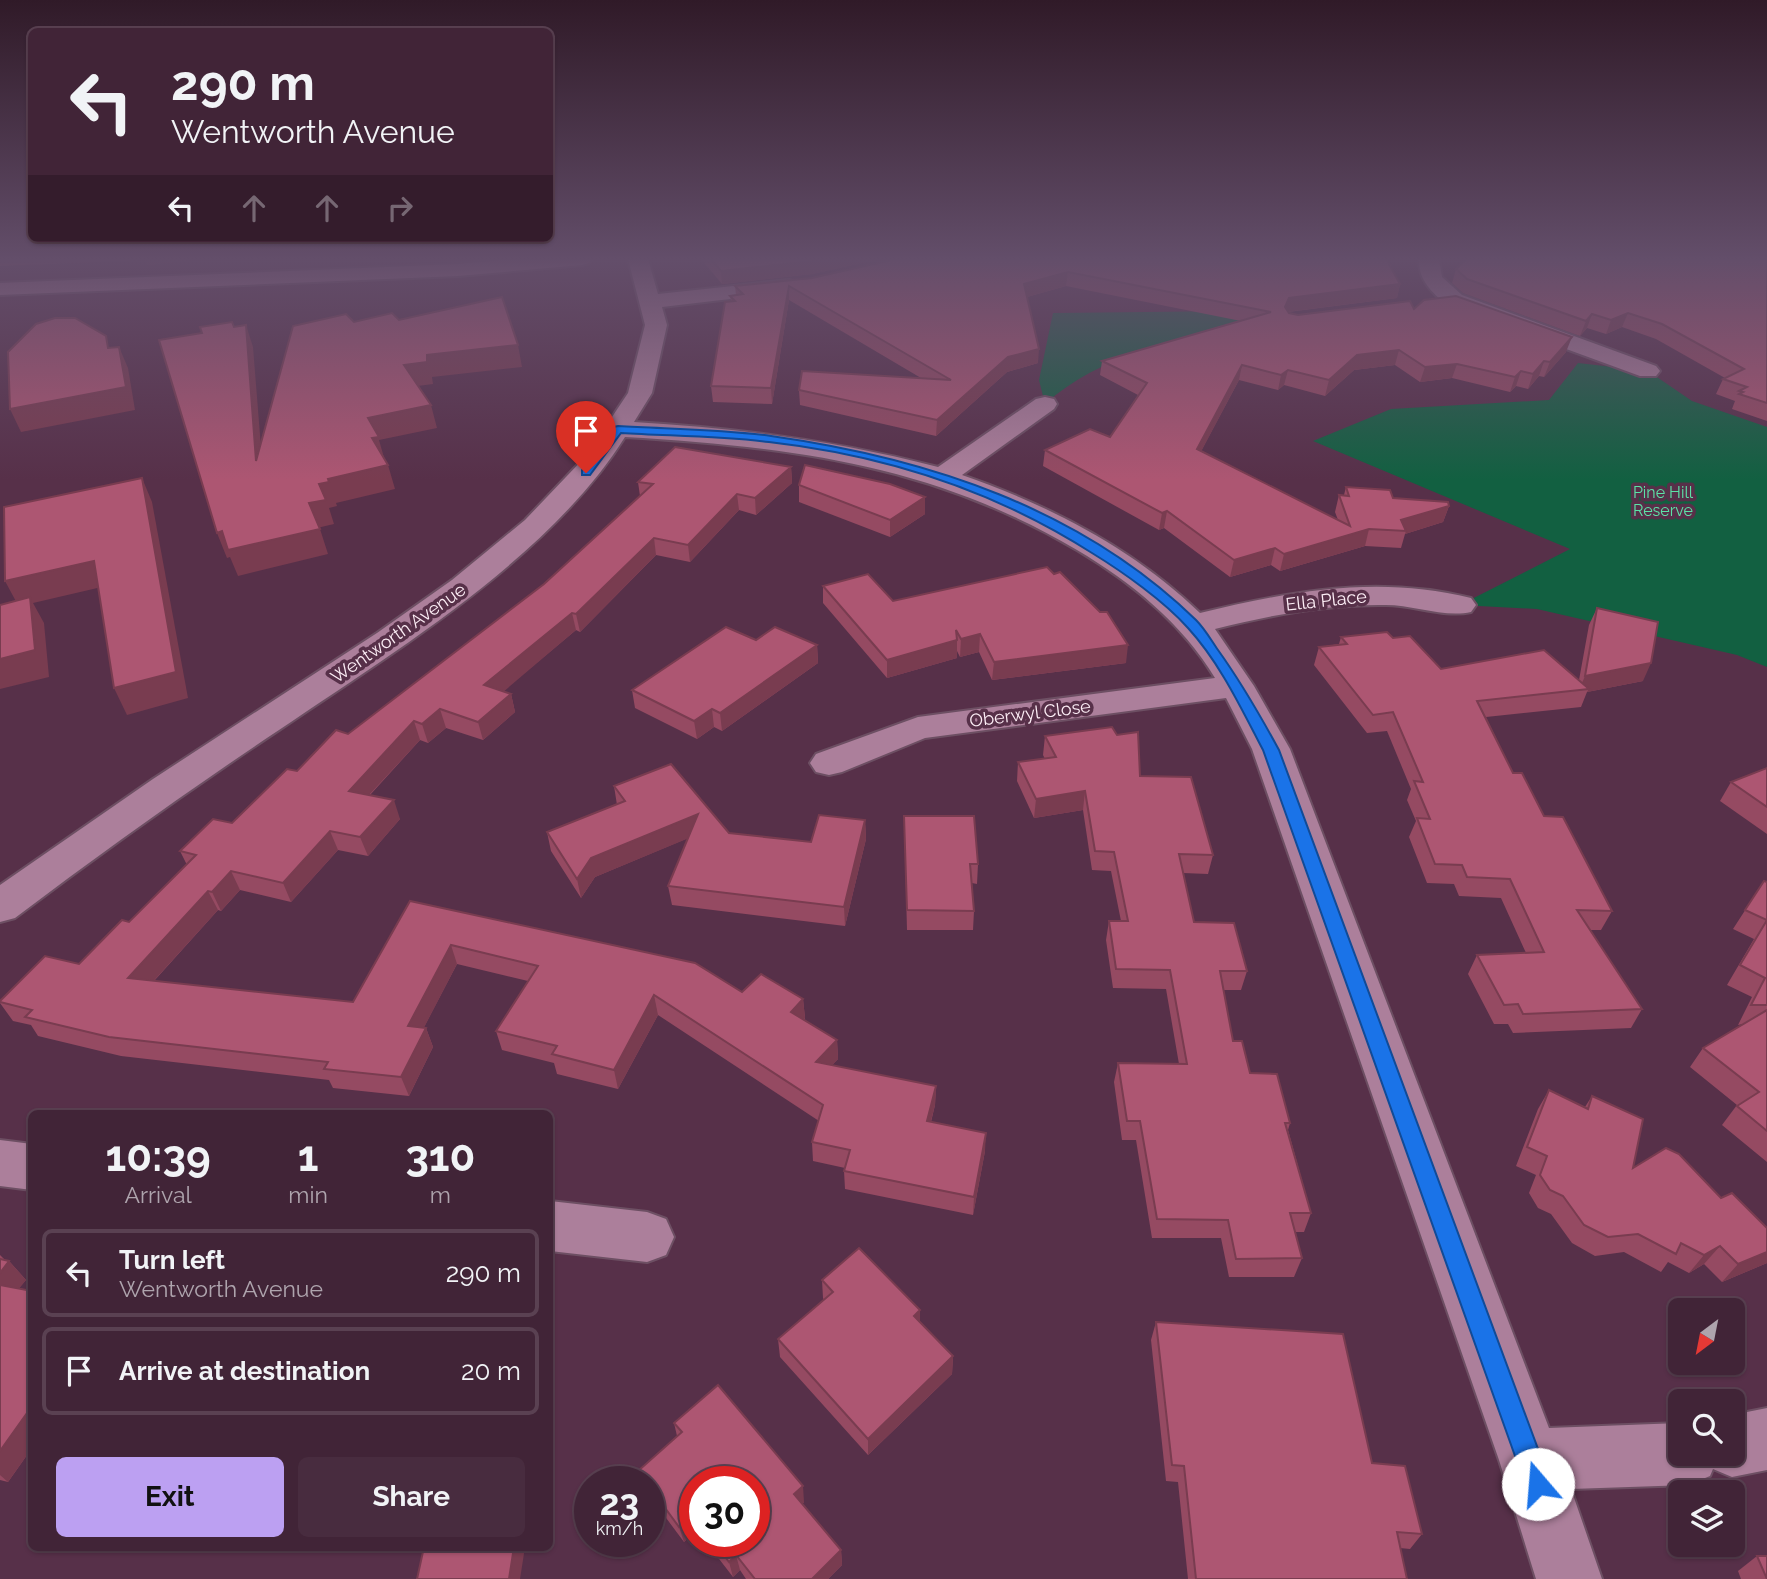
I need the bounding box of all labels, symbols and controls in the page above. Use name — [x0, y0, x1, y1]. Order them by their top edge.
text: 290 m — [171, 54, 315, 111]
icon: left — [56, 56, 147, 147]
text: Wentworth Avenue — [171, 113, 455, 150]
icon: left — [162, 189, 200, 227]
icon: ahead — [235, 189, 273, 227]
icon: ahead — [308, 189, 346, 227]
icon: right — [381, 189, 419, 227]
pin — [556, 401, 616, 473]
icon: arrive — [567, 412, 605, 450]
park label: Pine Hill Reserve — [1633, 483, 1694, 520]
street label: Wentworth Avenue — [327, 578, 470, 687]
street label: Ella Place — [1284, 585, 1368, 615]
street label: Oberwyl Close — [968, 695, 1092, 731]
text: 10:39 — [106, 1132, 211, 1181]
text: 1 — [298, 1132, 318, 1181]
text: 310 — [405, 1132, 475, 1181]
text: Arrival — [124, 1181, 192, 1208]
text: min — [288, 1181, 328, 1208]
text: m — [430, 1181, 451, 1208]
text: Turn left — [119, 1245, 225, 1275]
icon: left — [60, 1254, 98, 1292]
text: 290 m — [446, 1258, 521, 1288]
text: Wentworth Avenue — [119, 1275, 323, 1302]
north arrow — [1668, 1298, 1745, 1376]
map controls — [1668, 1298, 1745, 1557]
icon: arrive — [60, 1352, 98, 1390]
text: Arrive at destination — [119, 1356, 370, 1386]
text: 20 m — [461, 1356, 521, 1386]
button: search — [1668, 1389, 1745, 1466]
position arrow — [1501, 1447, 1575, 1521]
button: Exit — [56, 1457, 284, 1537]
button: Share — [298, 1457, 525, 1537]
speed limit sign: 30 — [679, 1466, 770, 1557]
button: layers — [1668, 1480, 1745, 1557]
text: 23 — [600, 1482, 639, 1523]
text: km/h — [596, 1518, 643, 1539]

